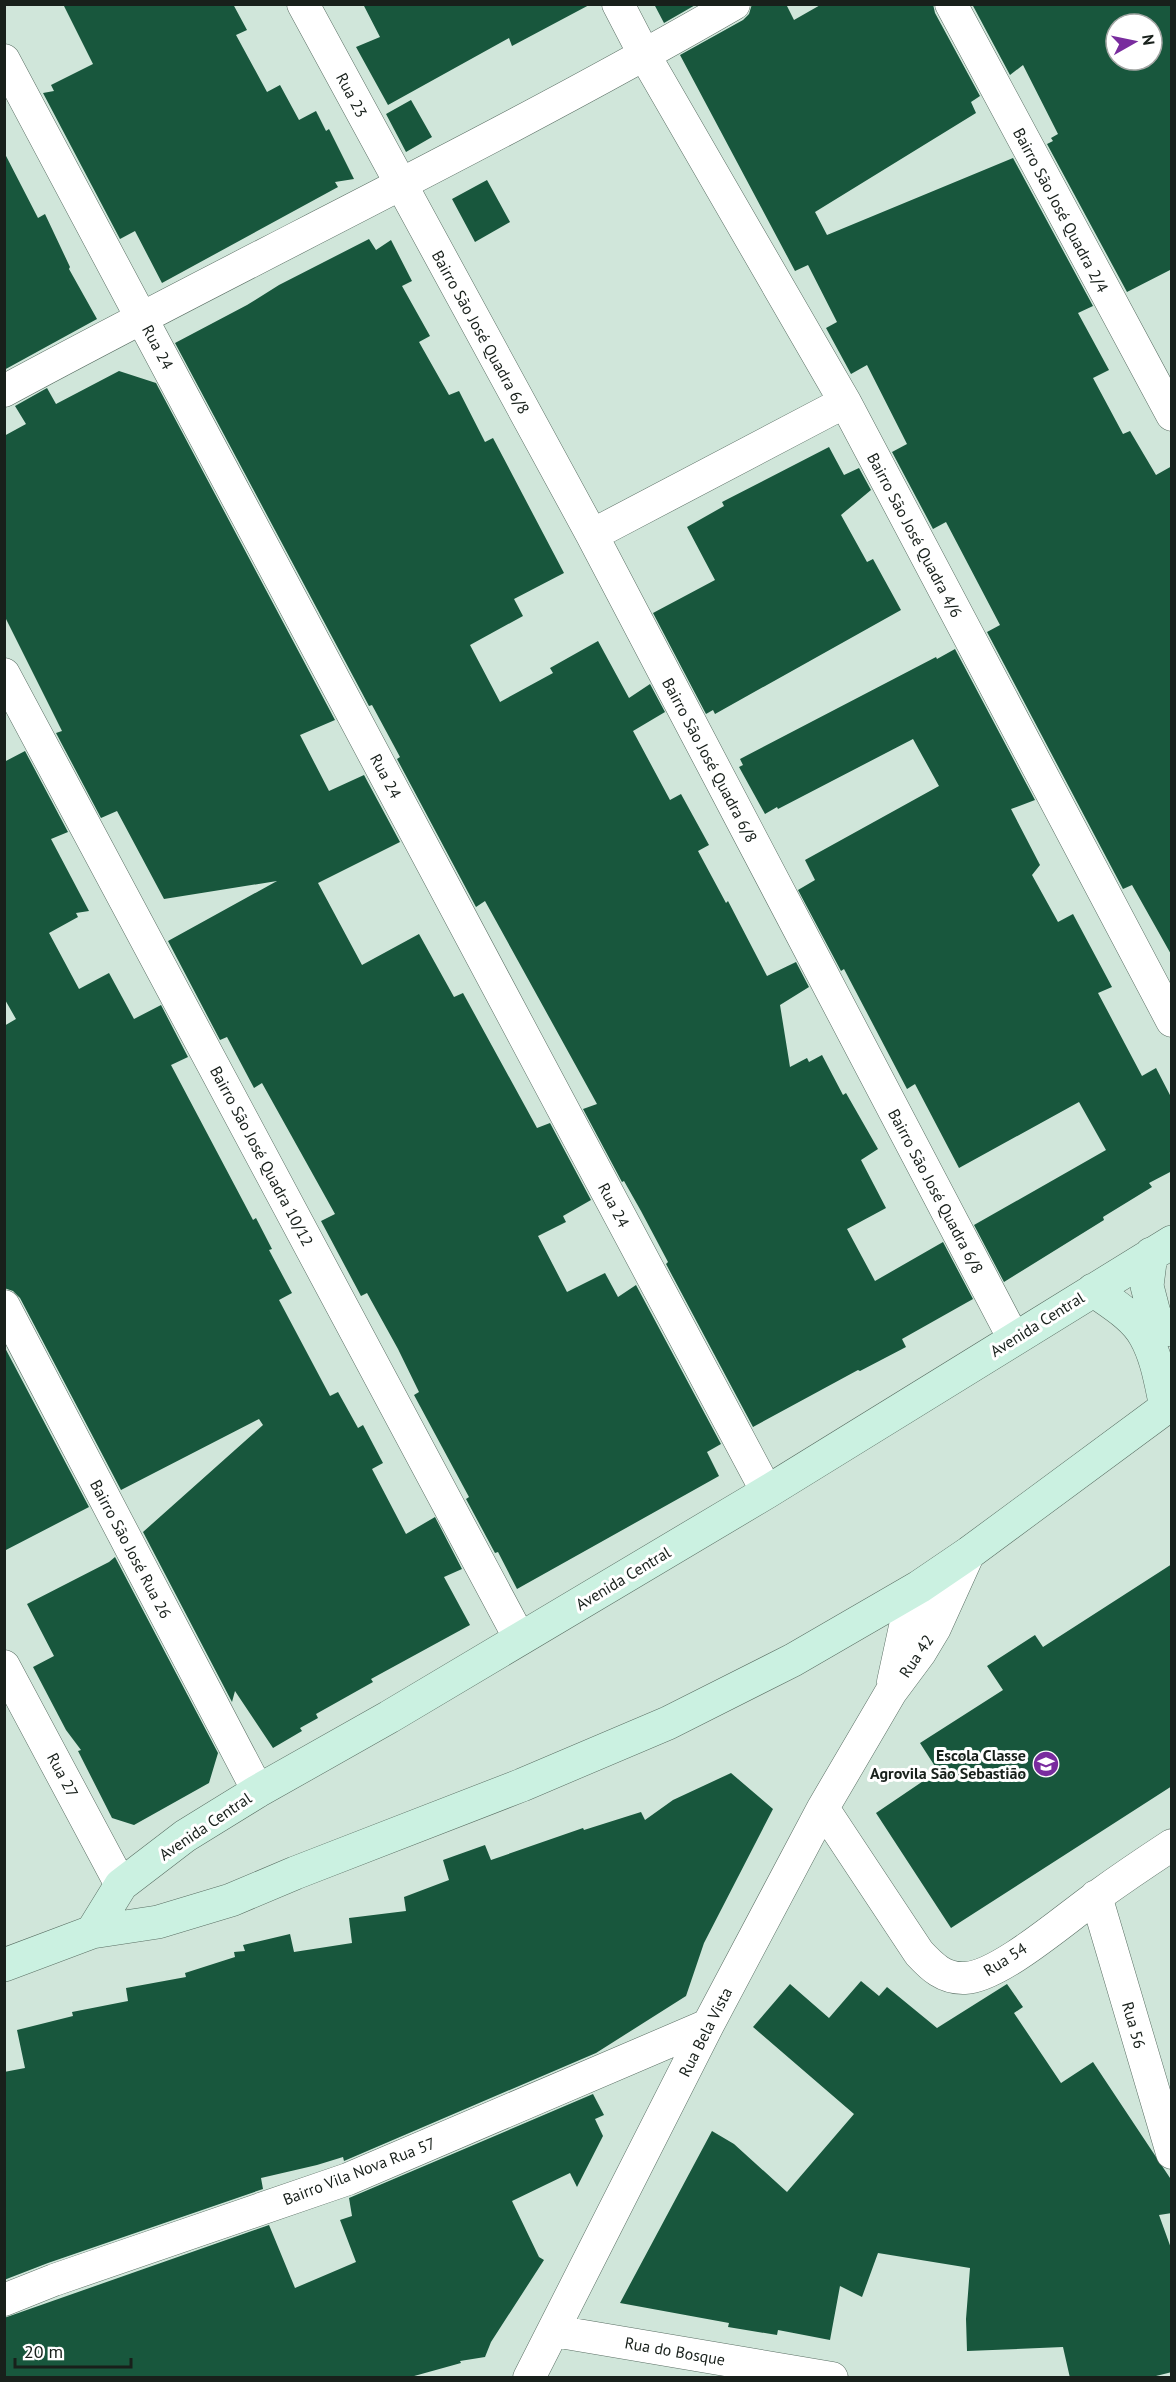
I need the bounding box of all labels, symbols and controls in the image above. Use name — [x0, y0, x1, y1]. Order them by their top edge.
north arrow — [1104, 12, 1164, 72]
text: N — [1138, 33, 1160, 46]
street label: Rua 23 — [332, 69, 372, 121]
street label: Bairro São José Quadra 2/4 — [1009, 124, 1113, 296]
street label: Bairro São José Quadra 6/8 — [428, 247, 534, 417]
street label: Rua 24 — [138, 321, 178, 373]
street label: Bairro São José Quadra 4/6 — [863, 449, 967, 621]
street label: Bairro São José Quadra 6/8 — [658, 674, 762, 846]
street label: Rua 24 — [366, 750, 406, 802]
street label: Bairro São José Quadra 10/12 — [206, 1062, 318, 1250]
street label: Bairro São José Quadra 6/8 — [884, 1105, 988, 1277]
street label: Rua 24 — [594, 1179, 634, 1231]
street label: Avenida Central — [986, 1287, 1088, 1361]
street label: Bairro São José Rua 26 — [86, 1476, 176, 1622]
street label: Avenida Central — [572, 1542, 674, 1614]
street label: Rua 42 — [894, 1631, 938, 1681]
place label: Escola Classe Agrovila São Sebastião — [870, 1745, 1026, 1783]
street label: Rua 27 — [43, 1749, 83, 1801]
school or university icon: Escola Classe Agrovila São Sebastião — [1031, 1749, 1061, 1779]
street label: Avenida Central — [155, 1788, 255, 1864]
street label: Rua 54 — [980, 1938, 1031, 1980]
street label: Rua Bela Vista — [674, 1984, 736, 2080]
street label: Rua 56 — [1118, 1999, 1150, 2051]
street label: Bairro Vila Nova Rua 57 — [280, 2133, 438, 2209]
scale bar — [15, 2331, 130, 2369]
street label: Rua do Bosque — [623, 2332, 727, 2370]
text: 20 m — [24, 2340, 63, 2363]

